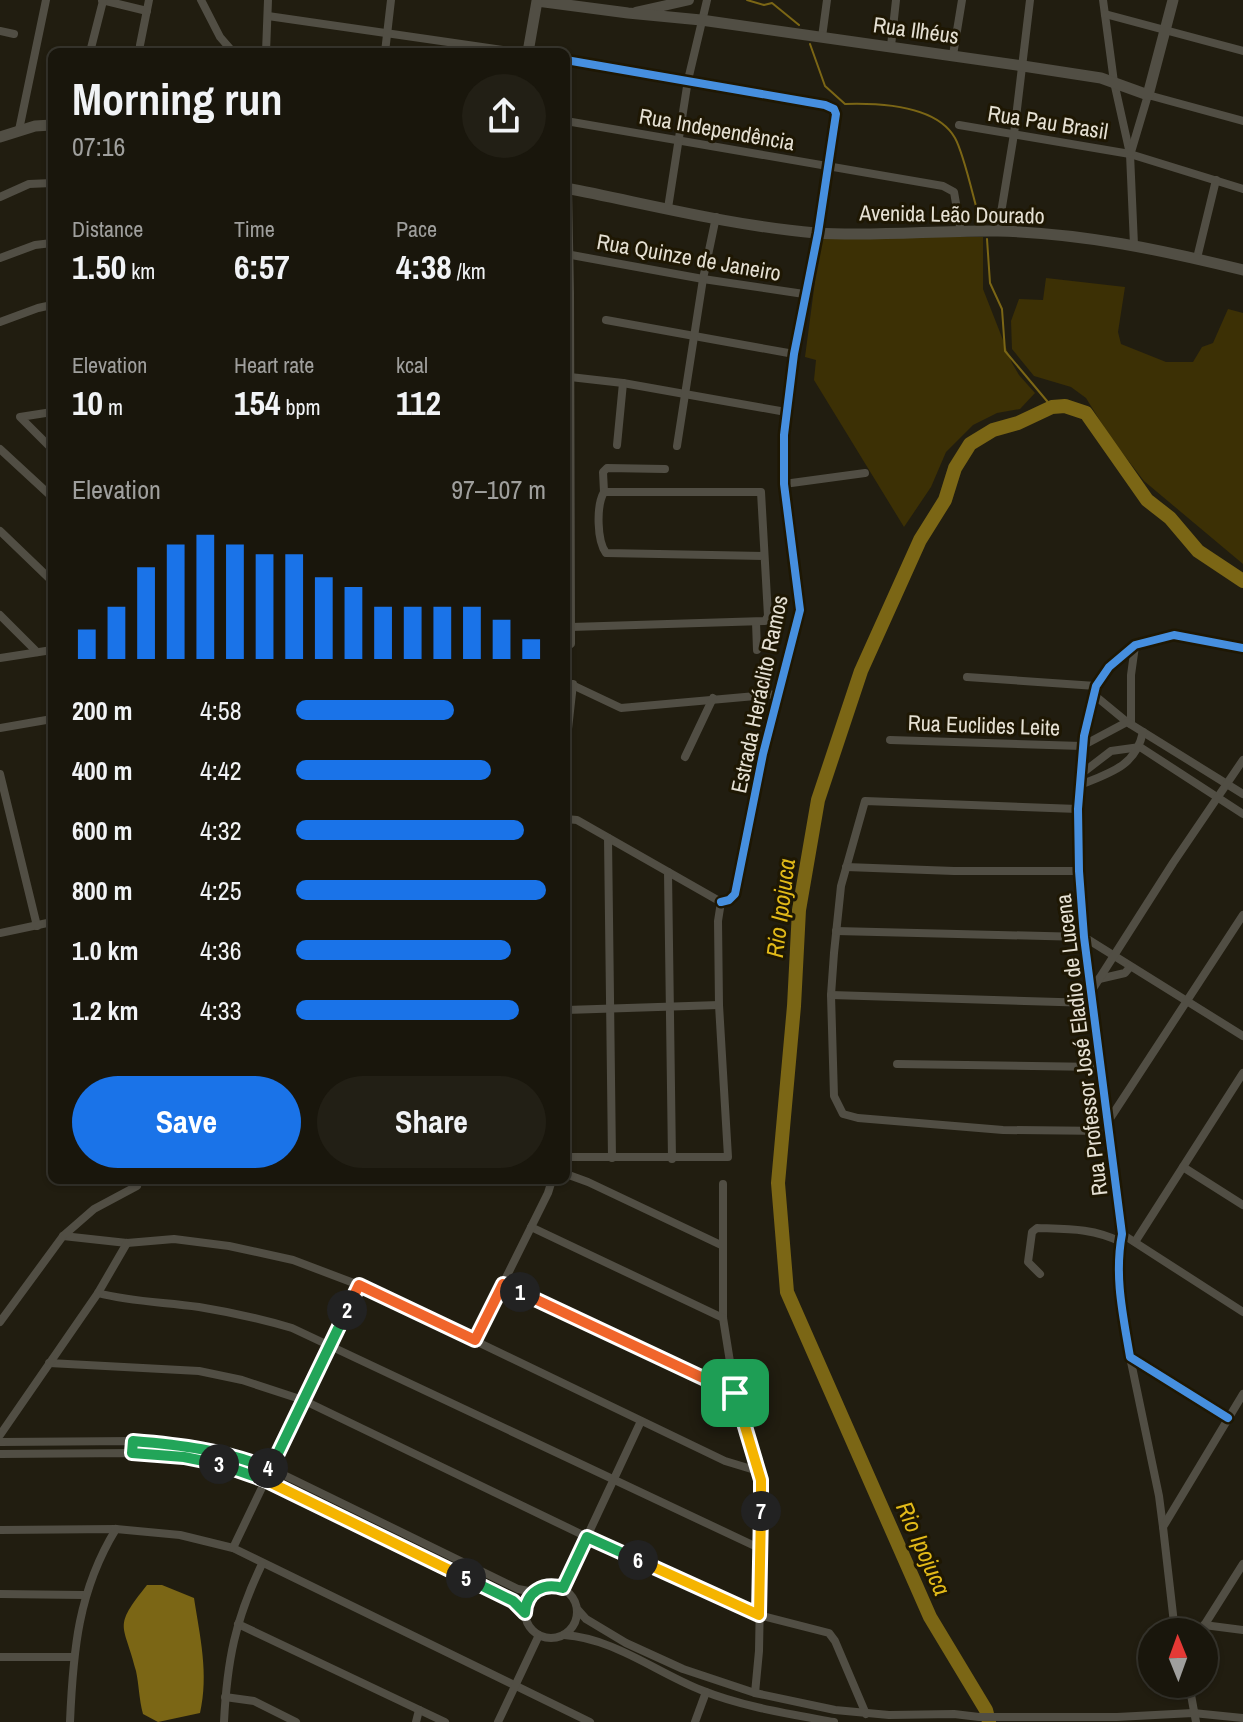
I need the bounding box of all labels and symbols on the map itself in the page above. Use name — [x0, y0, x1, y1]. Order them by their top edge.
street label: Rua Ilhéus — [871, 9, 961, 51]
street label: Rua Pau Brasil — [986, 98, 1110, 146]
street label: Rua Independência — [637, 101, 797, 157]
street label: Avenida Leão Dourado — [858, 197, 1045, 231]
street label: Rua Quinze de Janeiro — [595, 226, 783, 288]
street label: Estrada Heráclito Ramos — [723, 592, 795, 796]
street label: Rua Euclides Leite — [907, 707, 1061, 743]
water label: Rio Ipojuca — [758, 857, 802, 959]
street label: Rua Professor José Eladio de Lucena — [1048, 892, 1114, 1198]
pin: 1 — [500, 1272, 540, 1312]
pin: 2 — [327, 1290, 367, 1330]
pin — [701, 1359, 769, 1427]
pin: 3 — [199, 1444, 239, 1484]
pin: 4 — [248, 1448, 288, 1488]
pin: 7 — [741, 1491, 781, 1531]
water label: Rio Ipojuca — [889, 1496, 959, 1600]
pin: 6 — [618, 1540, 658, 1580]
pin: 5 — [446, 1558, 486, 1598]
north arrow — [1138, 1618, 1218, 1698]

